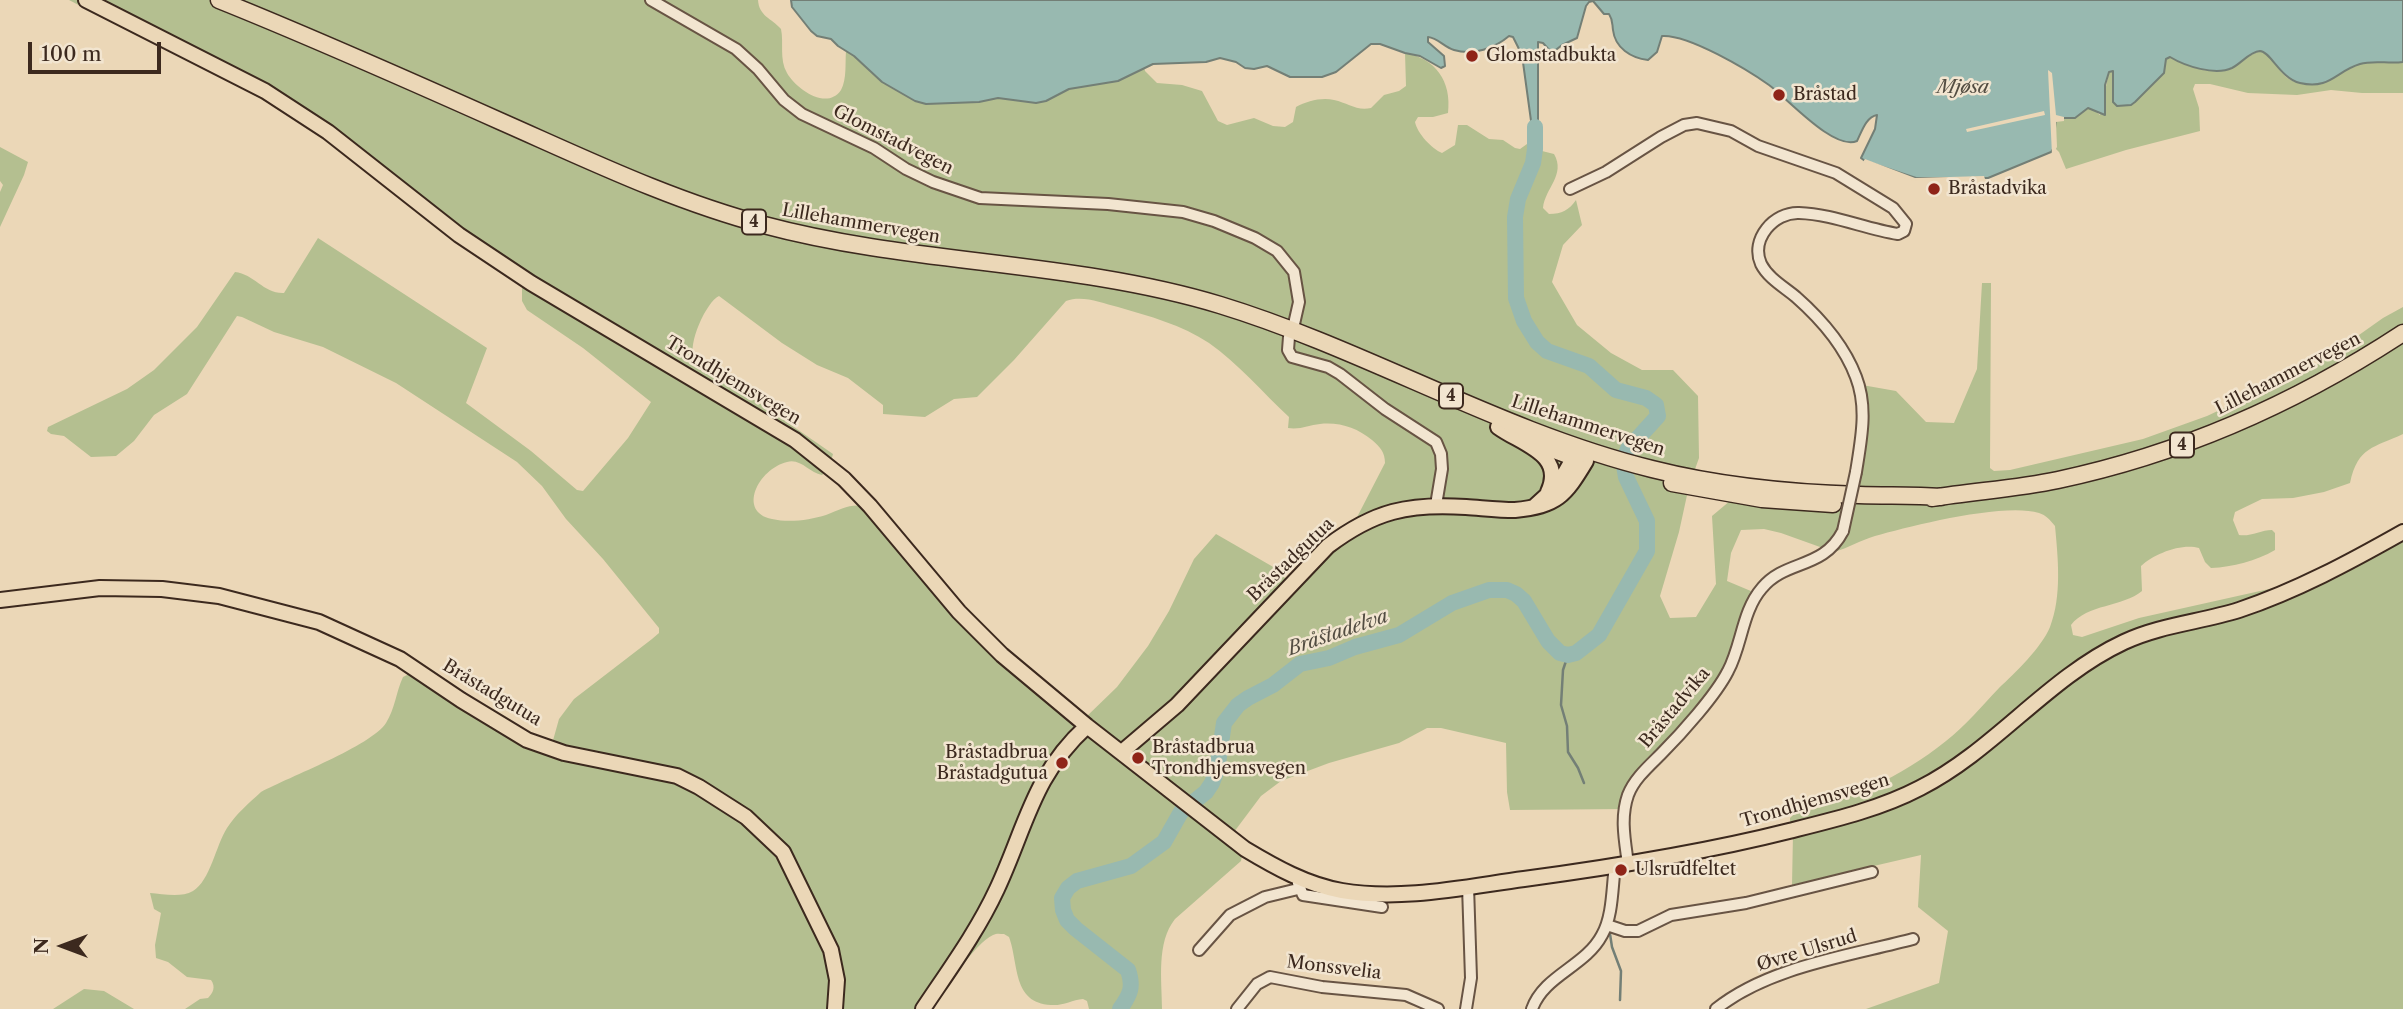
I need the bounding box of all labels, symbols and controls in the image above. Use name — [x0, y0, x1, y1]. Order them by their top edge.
scale bar — [32, 28, 164, 72]
text: 100 m — [41, 41, 102, 66]
place label: Glomstadbukta — [1486, 45, 1616, 67]
marker: Glomstadbukta — [1464, 48, 1480, 64]
water label: Mjøsa — [1937, 77, 1989, 99]
place label: Bråstad — [1793, 84, 1857, 106]
marker: Bråstad — [1771, 87, 1787, 103]
street label: Glomstadvegen — [829, 100, 957, 180]
place label: Bråstadvika — [1948, 178, 2047, 200]
marker: Bråstadvika — [1926, 181, 1942, 197]
street label: Lillehammervegen — [780, 199, 942, 249]
road number: 4 — [742, 210, 766, 234]
street label: Lillehammervegen — [2212, 328, 2364, 420]
street label: Trondhjemsvegen — [661, 332, 805, 430]
road number: 4 — [1439, 384, 1463, 408]
street label: Lillehammervegen — [1509, 391, 1667, 461]
road number: 4 — [2170, 432, 2194, 458]
street label: Bråstadgutua — [1243, 513, 1339, 607]
water label: Bråstadelva — [1285, 605, 1391, 661]
street label: Bråstadgutua — [439, 655, 545, 731]
street label: Bråstadvika — [1635, 663, 1715, 753]
place label: Bråstadbrua Trondhjemsvegen — [1152, 737, 1306, 780]
place label: Bråstadbrua Bråstadgutua — [936, 742, 1048, 784]
marker: Bråstadbrua Trondhjemsvegen — [1130, 750, 1146, 766]
marker: Bråstadbrua Bråstadgutua — [1054, 755, 1070, 771]
street label: Trondhjemsvegen — [1738, 769, 1892, 833]
place label: Ulsrudfeltet — [1635, 859, 1736, 881]
marker: Ulsrudfeltet — [1613, 862, 1629, 878]
north arrow — [28, 911, 98, 981]
street label: Øvre Ulsrud — [1754, 926, 1860, 976]
text: N — [30, 938, 53, 954]
street label: Monssvelia — [1285, 951, 1383, 985]

